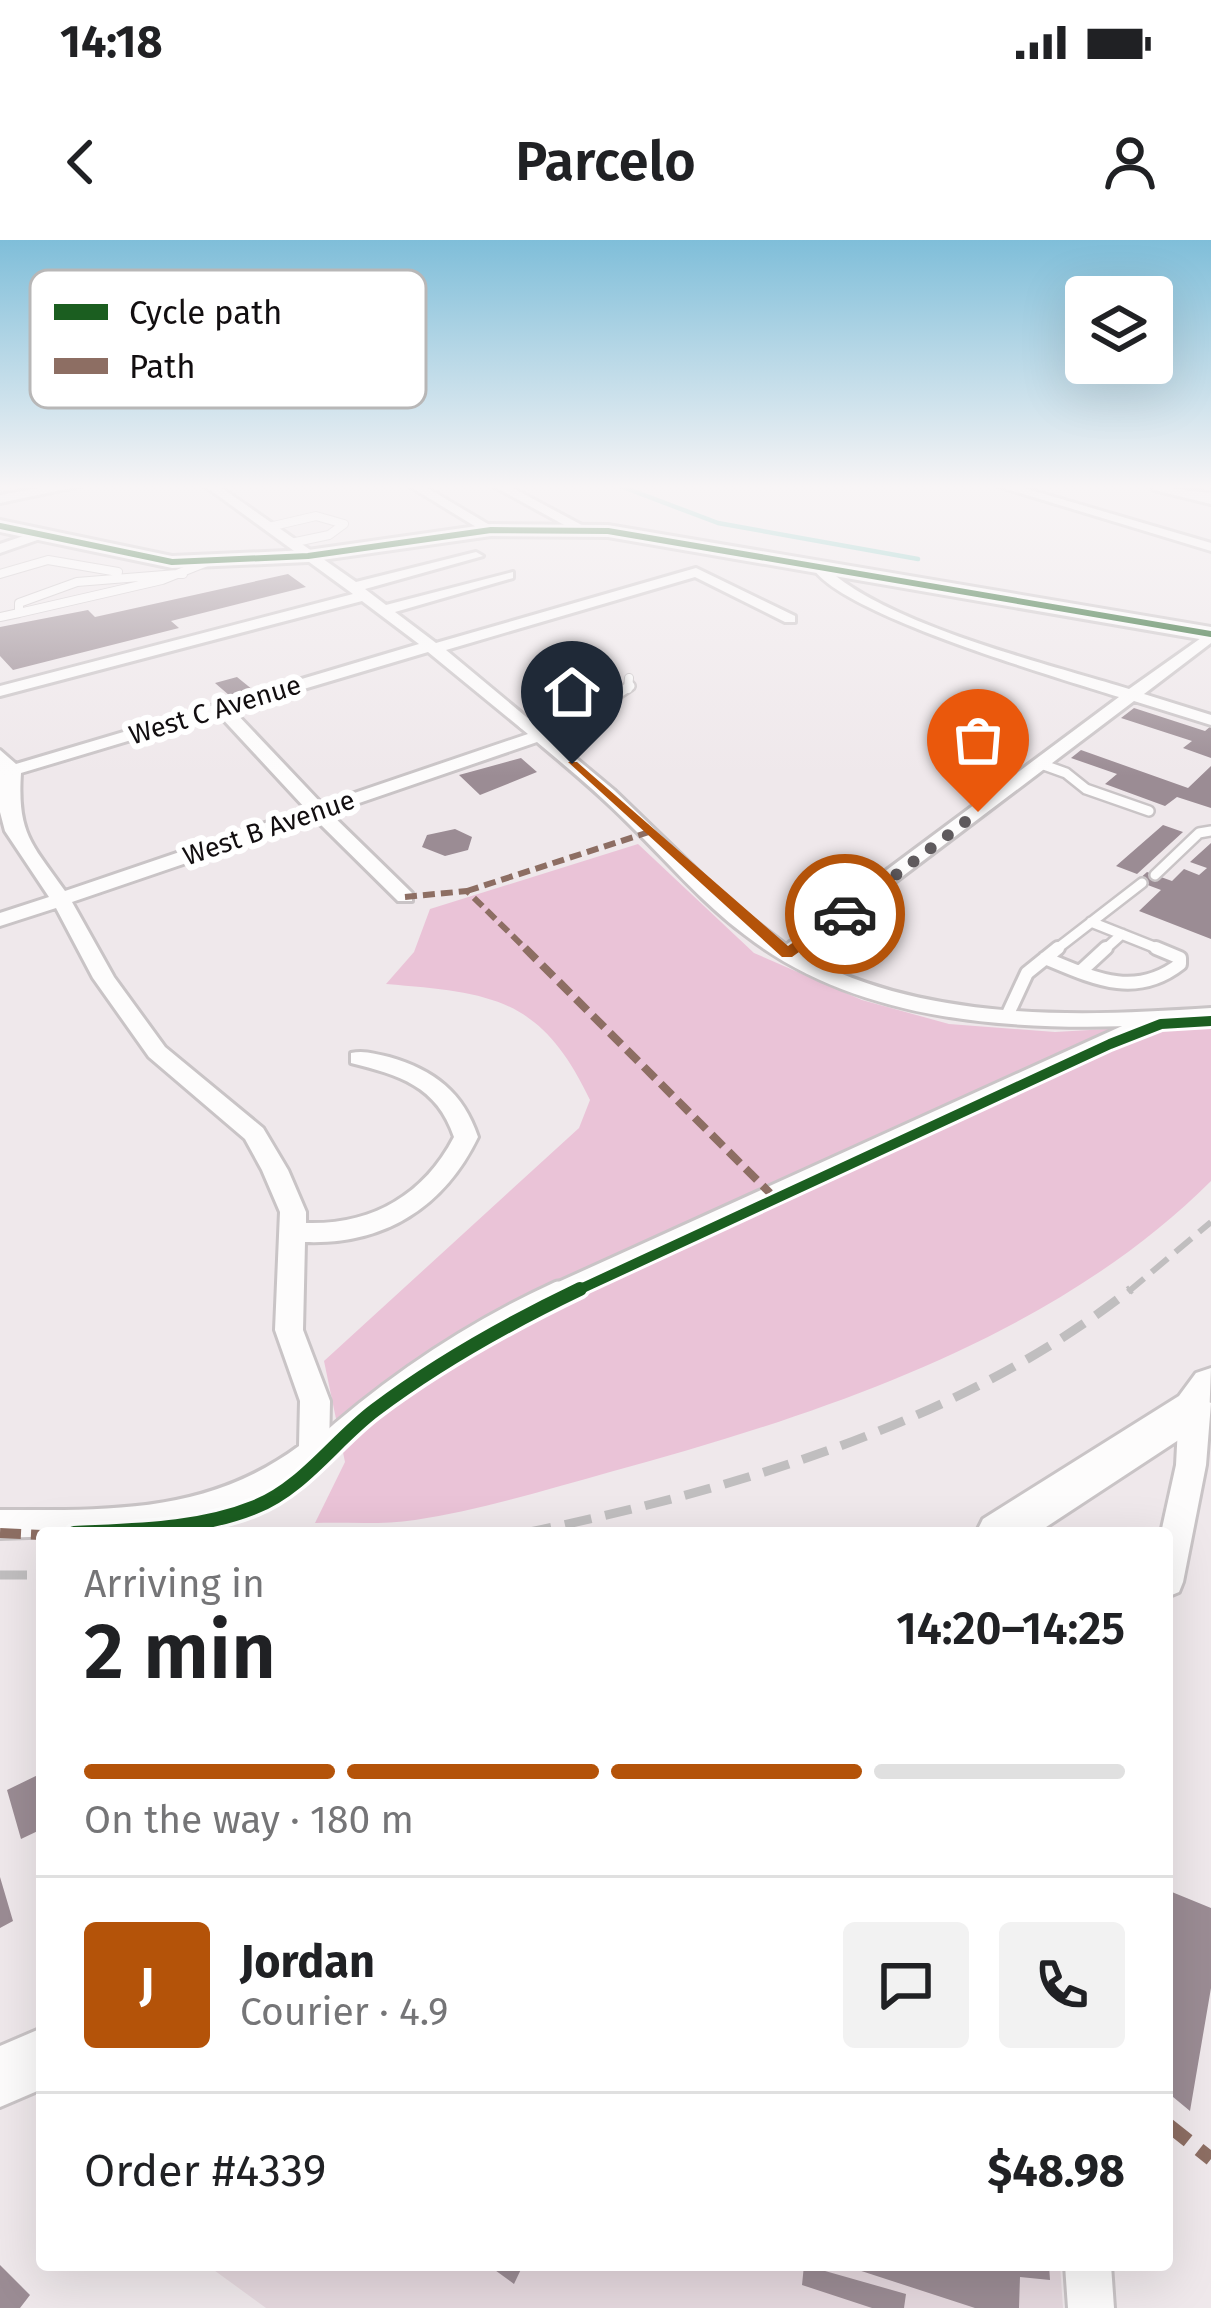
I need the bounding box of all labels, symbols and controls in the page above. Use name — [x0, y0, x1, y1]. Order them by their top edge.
text: 14:18 — [60, 15, 163, 69]
icon: back — [48, 129, 114, 195]
icon: person — [1097, 129, 1163, 195]
text: Parcelo — [515, 130, 696, 194]
legend — [30, 270, 426, 408]
map controls — [1065, 276, 1173, 384]
button: layers — [1065, 276, 1173, 384]
text: Cycle path — [129, 293, 282, 333]
text: Path — [129, 347, 196, 387]
pin — [521, 641, 623, 764]
icon: home — [539, 659, 605, 725]
street label: West C Avenue — [125, 669, 305, 751]
pin — [927, 689, 1029, 812]
icon: bag — [945, 707, 1011, 773]
street label: West B Avenue — [179, 784, 359, 872]
courier — [785, 854, 905, 974]
icon: car — [812, 881, 878, 947]
text: Arriving in — [84, 1561, 265, 1607]
text: 14:20–14:25 — [896, 1602, 1125, 1656]
text: 2 min — [84, 1605, 276, 1699]
text: On the way · 180 m — [84, 1797, 414, 1843]
button: chat — [843, 1922, 969, 2048]
button: phone — [999, 1922, 1125, 2048]
text: Jordan — [240, 1935, 375, 1989]
text: J — [140, 1958, 154, 2012]
text: Courier · 4.9 — [240, 1989, 449, 2035]
text: Order #4339 — [84, 2144, 326, 2198]
text: $48.98 — [988, 2144, 1125, 2198]

